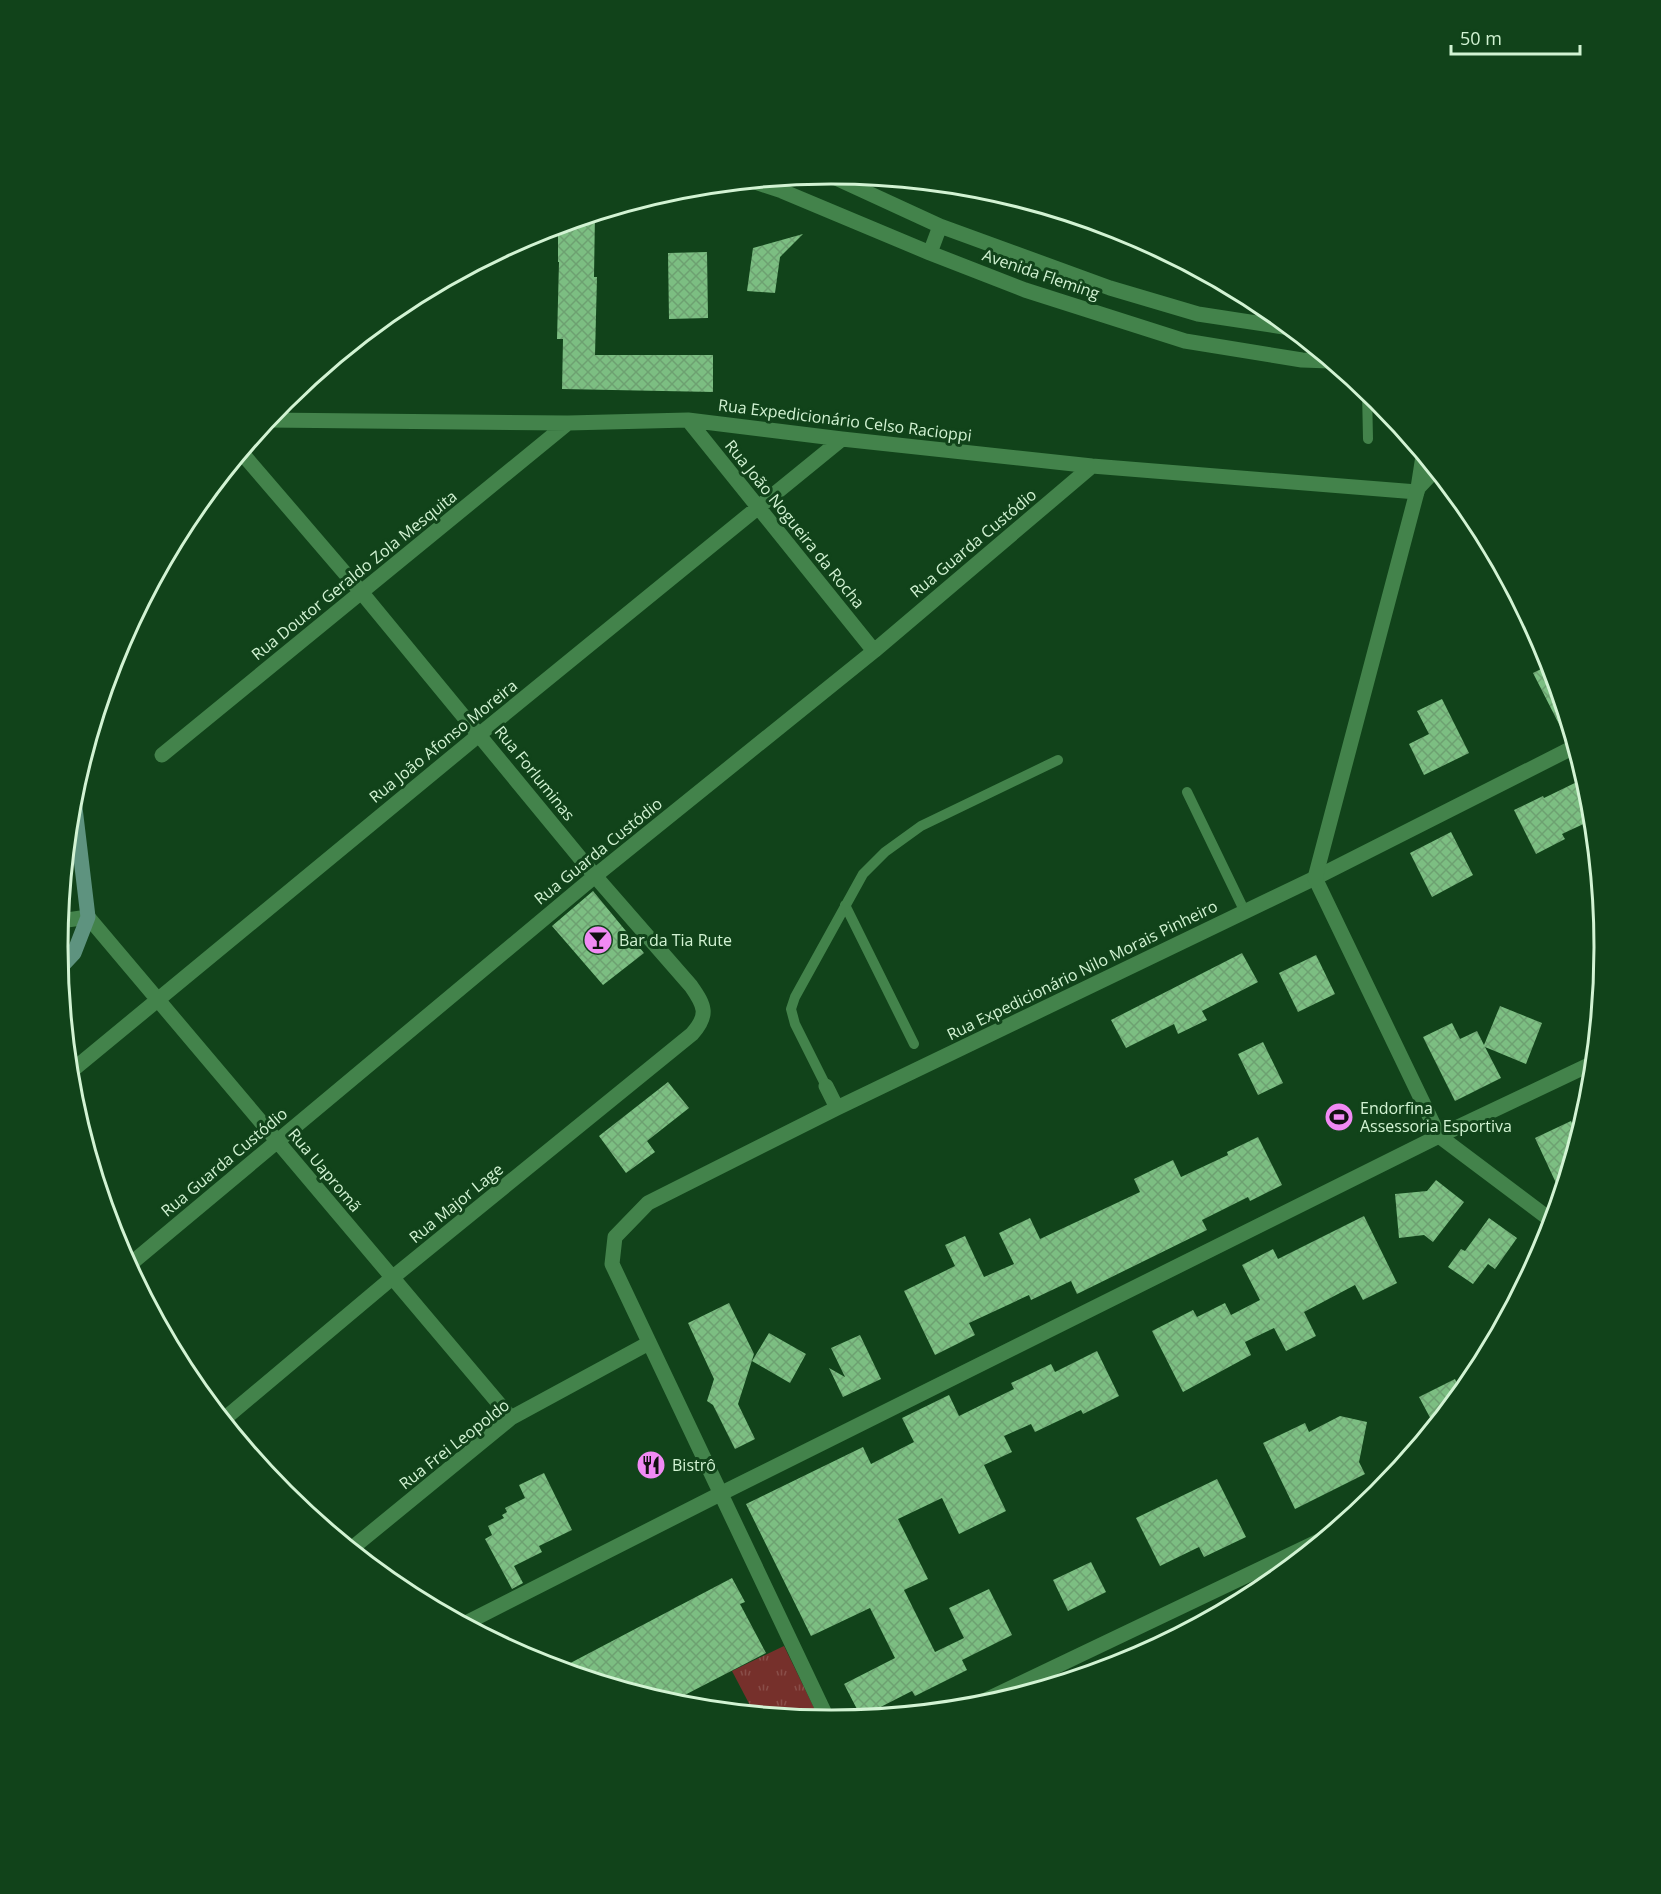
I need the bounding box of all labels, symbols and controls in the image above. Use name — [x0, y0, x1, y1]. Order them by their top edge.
scale bar — [1451, 18, 1580, 56]
text: 50 m — [1460, 26, 1502, 50]
street label: Avenida Fleming — [980, 244, 1103, 304]
street label: Rua Expedicionário Celso Racioppi — [717, 394, 973, 446]
street label: Rua João Nogueira da Rocha — [720, 435, 870, 613]
street label: Rua Guarda Custódio — [905, 484, 1041, 602]
street label: Rua Doutor Geraldo Zola Mesquita — [247, 485, 461, 665]
street label: Rua João Afonso Moreira — [364, 674, 522, 808]
street label: Rua Forluminas — [490, 721, 580, 825]
street label: Rua Guarda Custódio — [529, 792, 667, 910]
street label: Rua Expedicionário Nilo Morais Pinheiro — [943, 895, 1221, 1045]
bar icon: Bar da Tia Rute — [582, 924, 614, 956]
place label: Bar da Tia Rute — [619, 929, 732, 951]
place label: Endorfina Assessoria Esportiva — [1360, 1097, 1512, 1137]
sports icon: Endorfina Assessoria Esportiva — [1323, 1101, 1355, 1133]
street label: Rua Guarda Custódio — [156, 1103, 292, 1221]
street label: Rua Uapromã — [283, 1123, 367, 1217]
street label: Rua Major Lage — [404, 1158, 508, 1248]
street label: Rua Frei Leopoldo — [394, 1394, 514, 1494]
restaurant icon: Bistrô — [635, 1449, 667, 1481]
place label: Bistrô — [672, 1454, 716, 1476]

